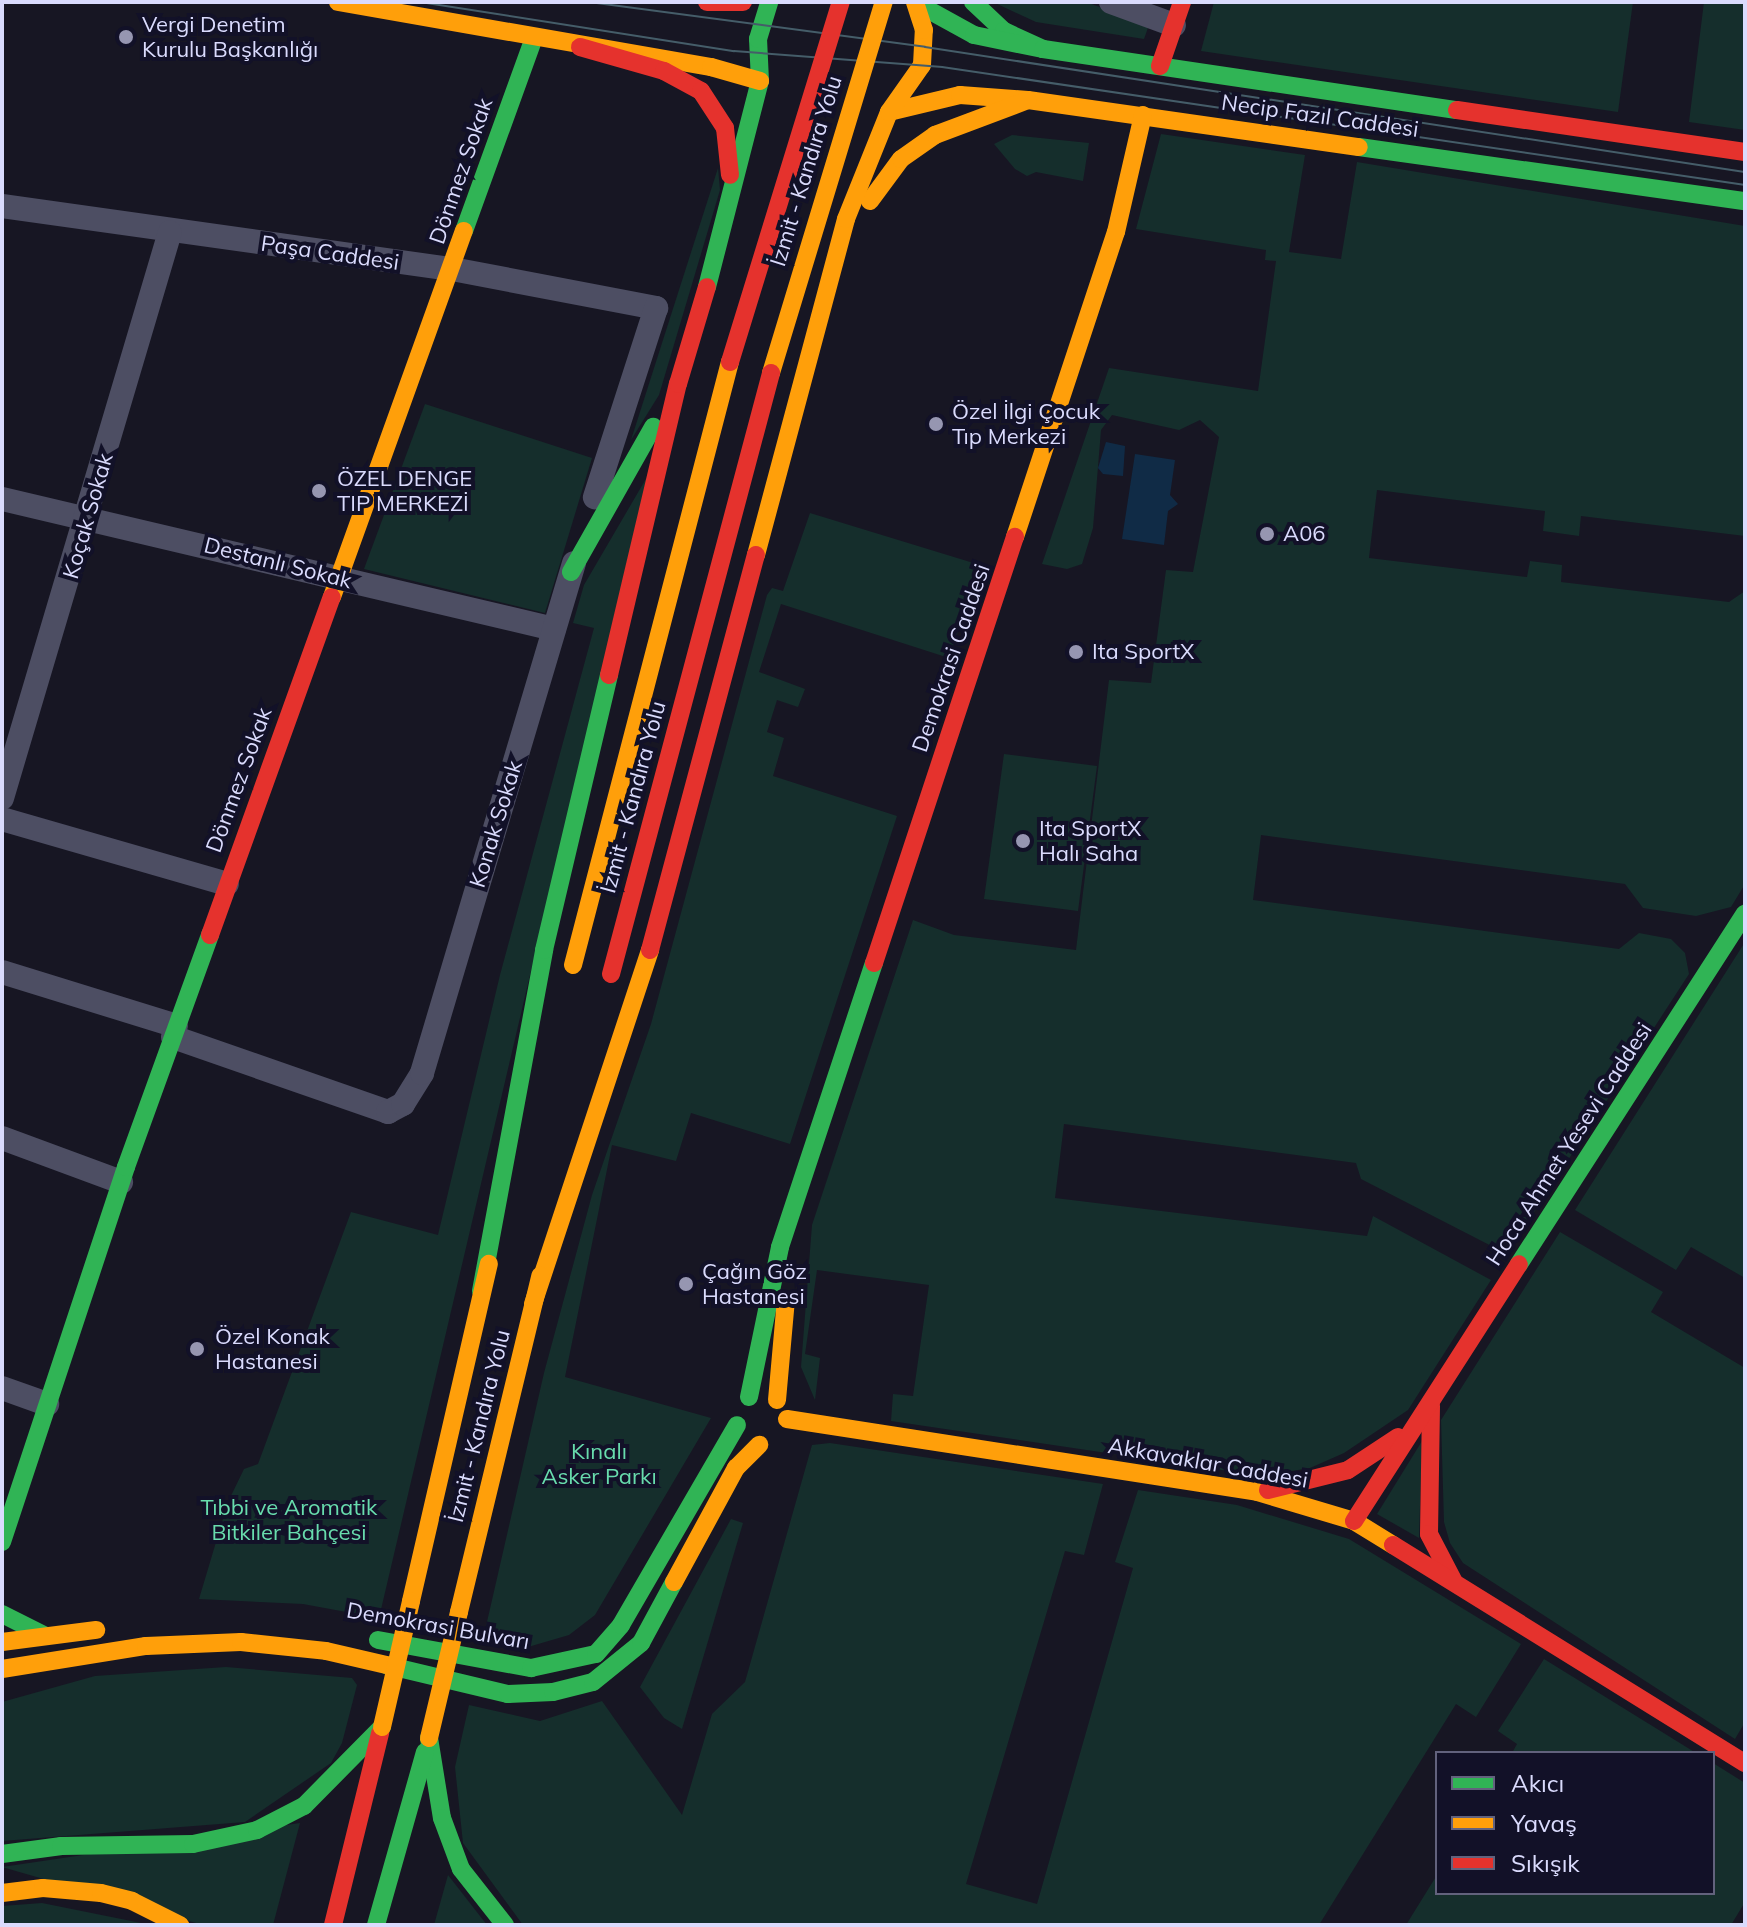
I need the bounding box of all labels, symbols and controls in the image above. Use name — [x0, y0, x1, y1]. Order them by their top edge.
place label: Vergi Denetim Kurulu Başkanlığı — [142, 11, 318, 62]
marker: Vergi Denetim Kurulu Başkanlığı — [117, 28, 135, 46]
street label: İzmit - Kandıra Yolu — [764, 73, 848, 269]
street label: Necip Fazıl Caddesi — [1220, 89, 1420, 143]
street label: Dönmez Sokak — [424, 95, 498, 247]
street label: Paşa Caddesi — [259, 230, 401, 276]
place label: Özel İlgi Çocuk Tıp Merkezi — [952, 398, 1100, 450]
marker: Özel İlgi Çocuk Tıp Merkezi — [927, 415, 945, 433]
street label: Koçak Sokak — [57, 450, 119, 582]
place label: ÖZEL DENGE TIP MERKEZİ — [337, 465, 472, 516]
marker: ÖZEL DENGE TIP MERKEZİ — [308, 480, 330, 502]
place label: A06 — [1283, 521, 1326, 547]
marker: A06 — [1258, 525, 1276, 543]
street label: Destanlı Sokak — [201, 532, 355, 594]
street label: Demokrasi Caddesi — [906, 561, 996, 755]
place label: Ita SportX — [1092, 639, 1194, 665]
marker: Ita SportX — [1067, 643, 1085, 661]
street label: İzmit - Kandıra Yolu — [595, 698, 671, 896]
street label: Dönmez Sokak — [201, 704, 277, 856]
street label: Konak Sokak — [464, 757, 528, 891]
place label: Ita SportX Halı Saha — [1039, 815, 1141, 866]
marker: Ita SportX Halı Saha — [1014, 832, 1032, 850]
street label: Hoca Ahmet Yesevi Caddesi — [1481, 1018, 1657, 1270]
place label: Çağın Göz Hastanesi — [702, 1258, 807, 1310]
marker: Çağın Göz Hastanesi — [677, 1275, 695, 1293]
place label: Özel Konak Hastanesi — [215, 1323, 330, 1374]
street label: İzmit - Kandıra Yolu — [442, 1327, 516, 1525]
marker: Özel Konak Hastanesi — [186, 1338, 208, 1360]
street label: Akkavaklar Caddesi — [1106, 1432, 1310, 1494]
park label: Kınalı Asker Parkı — [541, 1438, 657, 1490]
park label: Tıbbi ve Aromatik Bitkiler Bahçesi — [201, 1494, 377, 1546]
street label: Demokrasi Bulvarı — [344, 1597, 532, 1655]
legend — [1435, 1751, 1715, 1895]
text: Akıcı — [1511, 1768, 1564, 1798]
text: Yavaş — [1511, 1808, 1577, 1838]
text: Sıkışık — [1511, 1848, 1580, 1878]

